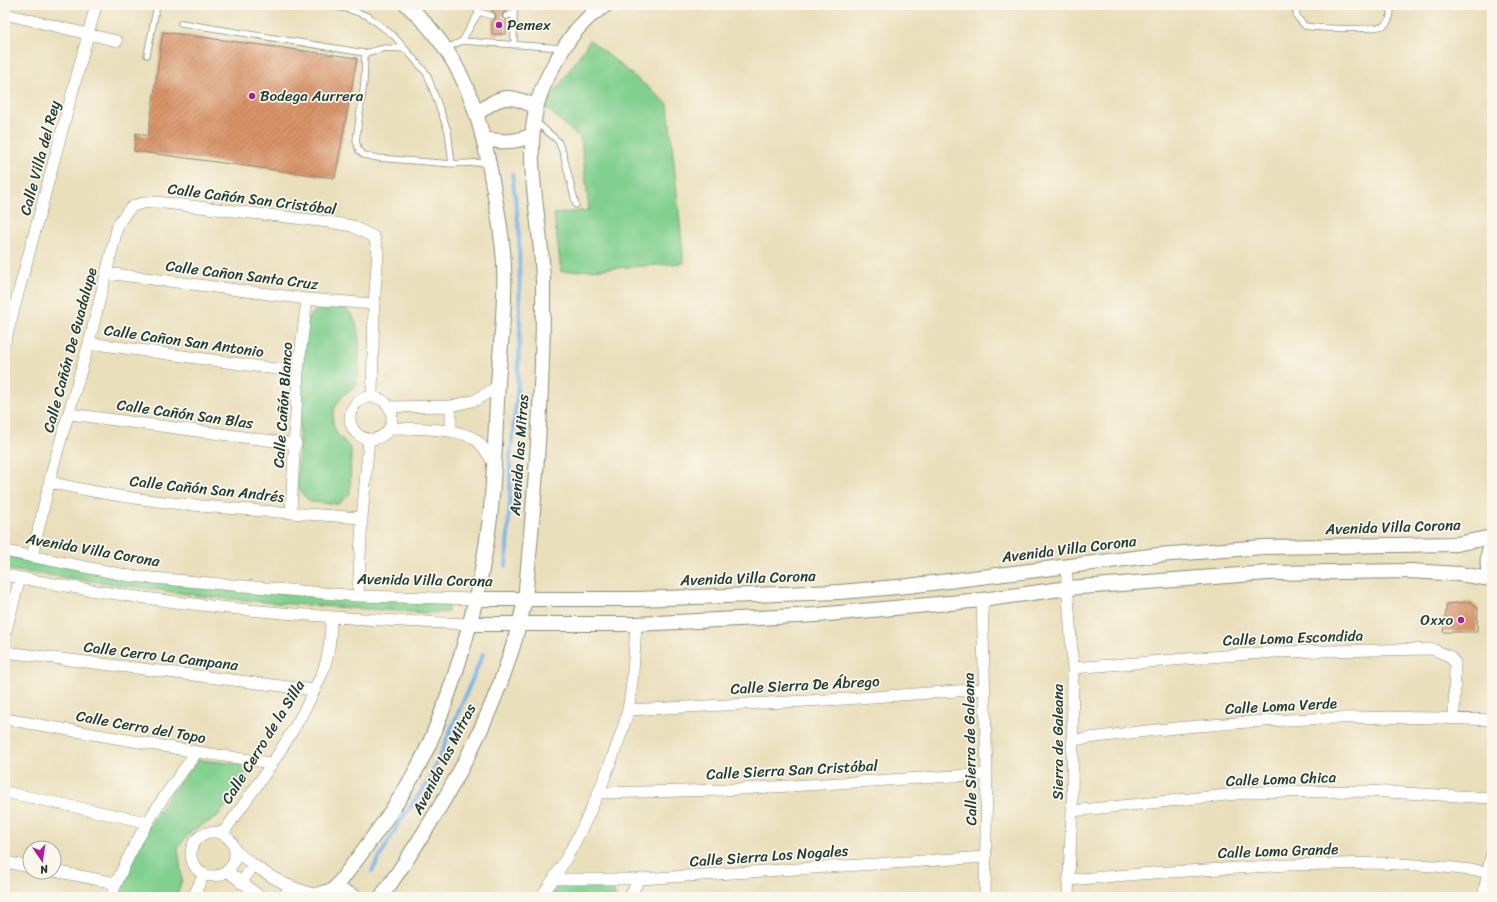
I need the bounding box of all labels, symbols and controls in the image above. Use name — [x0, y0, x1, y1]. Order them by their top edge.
place label: Pemex — [507, 12, 551, 38]
marker: Pemex — [494, 20, 504, 30]
place label: Bodega Aurrera — [260, 83, 364, 109]
marker: Bodega Aurrera — [247, 91, 257, 101]
street label: Calle Villa del Rey — [12, 97, 68, 218]
street label: Calle Cañón San Cristóbal — [166, 176, 339, 222]
street label: Calle Cañon Santa Cruz — [164, 253, 321, 297]
street label: Calle Cañón De Guadalupe — [35, 265, 105, 435]
street label: Calle Cañon San Antonio — [102, 317, 266, 365]
street label: Calle Cañón Blanco — [266, 341, 300, 469]
street label: Calle Cañón San Blas — [115, 392, 255, 436]
street label: Avenida las Mitras — [502, 393, 536, 518]
street label: Calle Cañón San Andrés — [129, 468, 286, 510]
street label: Avenida Villa Corona — [1324, 512, 1462, 542]
street label: Avenida Villa Corona — [23, 525, 162, 575]
street label: Avenida Villa Corona — [999, 528, 1138, 570]
street label: Avenida Villa Corona — [679, 563, 817, 593]
street label: Avenida Villa Corona — [356, 566, 493, 594]
place label: Oxxo — [1420, 607, 1453, 633]
marker: Oxxo — [1456, 615, 1466, 625]
street label: Calle Loma Escondida — [1222, 623, 1364, 653]
street label: Calle Cerro La Campana — [82, 634, 240, 678]
street label: Calle Sierra De Ábrego — [730, 668, 881, 702]
street label: Calle Sierra de Galeana — [956, 672, 984, 826]
street label: Calle Cerro de la Silla — [214, 674, 312, 809]
street label: Sierra de Galeana — [1045, 684, 1071, 800]
street label: Calle Loma Verde — [1224, 690, 1338, 722]
street label: Avenida las Mitras — [404, 699, 483, 820]
street label: Calle Cerro del Topo — [74, 703, 208, 751]
street label: Calle Sierra San Cristóbal — [706, 752, 879, 787]
street label: Calle Loma Chica — [1225, 764, 1337, 794]
street label: Calle Loma Grande — [1217, 836, 1339, 866]
street label: Calle Sierra Los Nogales — [689, 837, 849, 875]
north arrow — [22, 840, 62, 880]
text: N — [38, 859, 51, 879]

